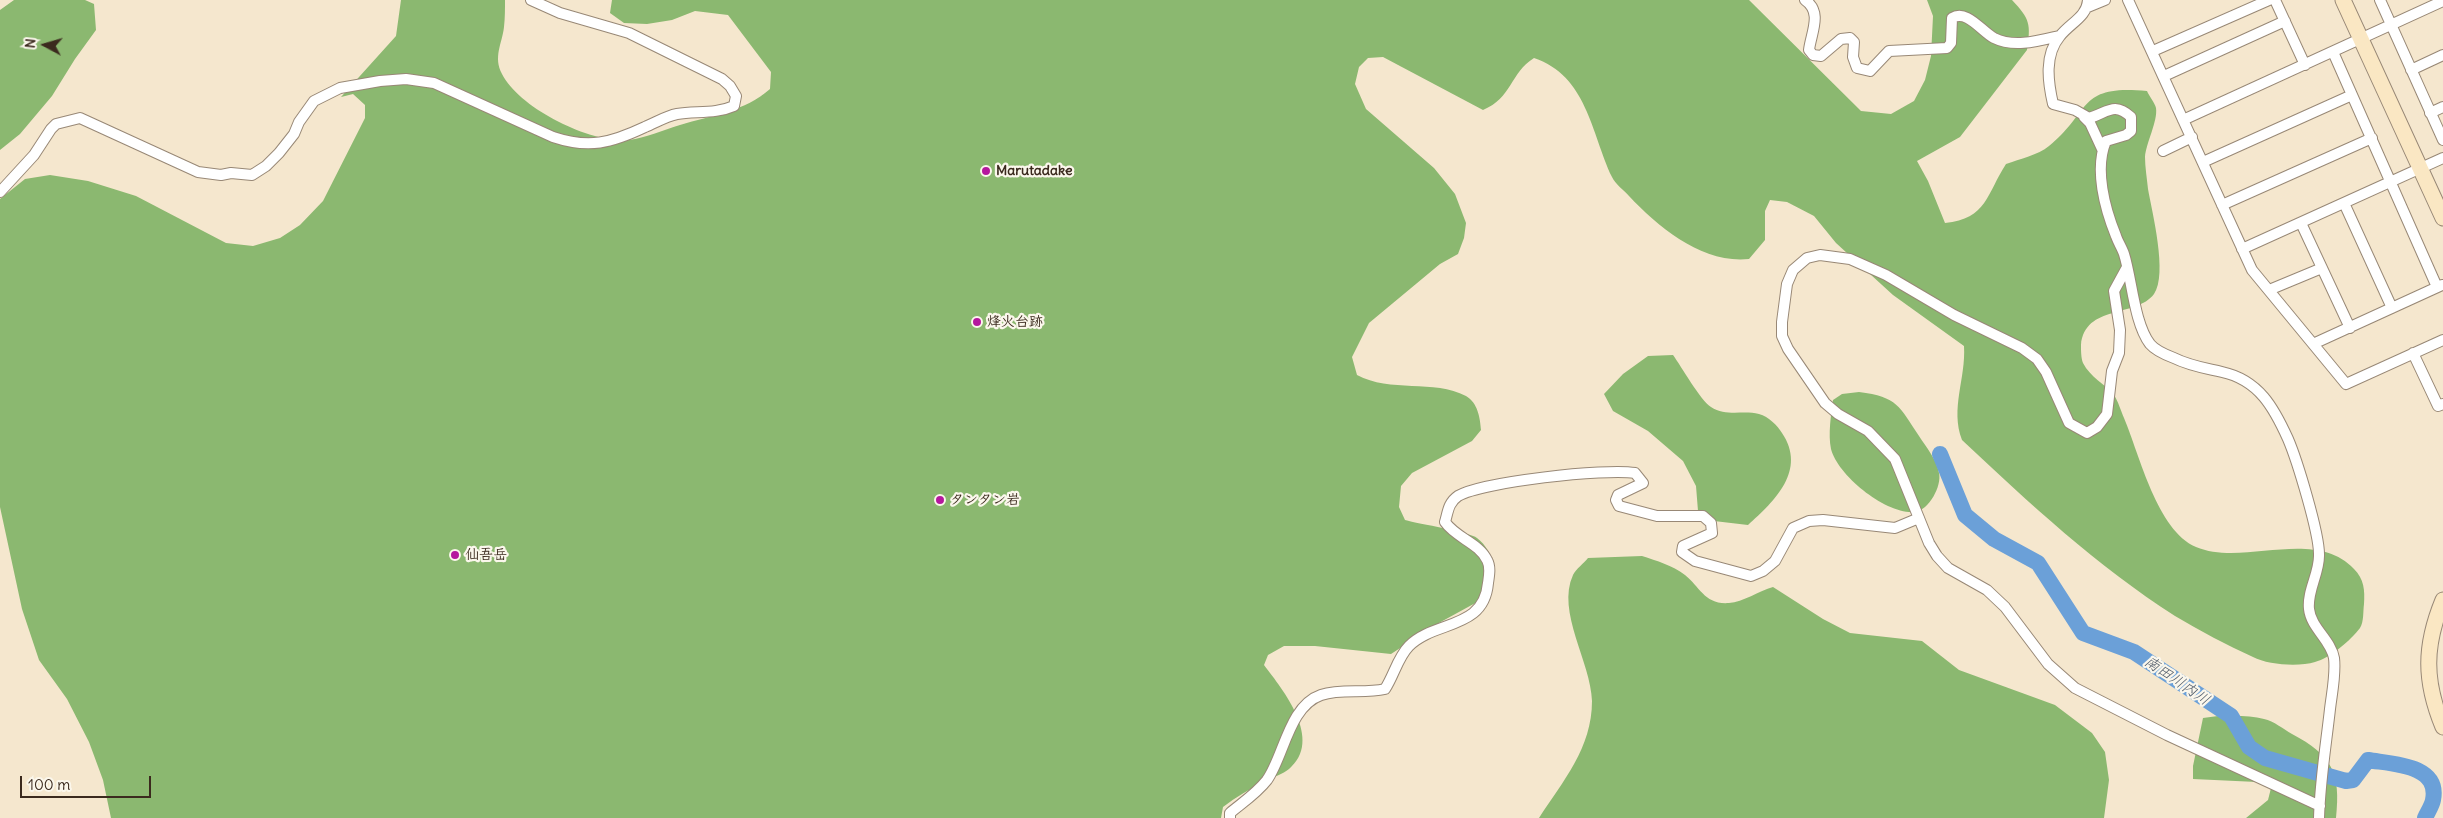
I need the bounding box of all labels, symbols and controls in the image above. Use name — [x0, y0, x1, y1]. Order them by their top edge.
north arrow — [20, 20, 70, 70]
text: N — [21, 38, 40, 49]
place label: Marutadake — [996, 163, 1073, 179]
marker: Marutadake — [980, 165, 992, 177]
place label: 烽火台跡 — [987, 314, 1043, 330]
marker: 烽火台跡 — [971, 316, 983, 328]
place label: タンタン岩 — [950, 492, 1020, 508]
marker: タンタン岩 — [934, 494, 946, 506]
place label: 仙吾岳 — [465, 547, 507, 563]
marker: 仙吾岳 — [449, 549, 461, 561]
water label: 南田川内川 — [2141, 653, 2213, 709]
scale bar — [22, 766, 154, 798]
text: 100 m — [28, 775, 70, 794]

